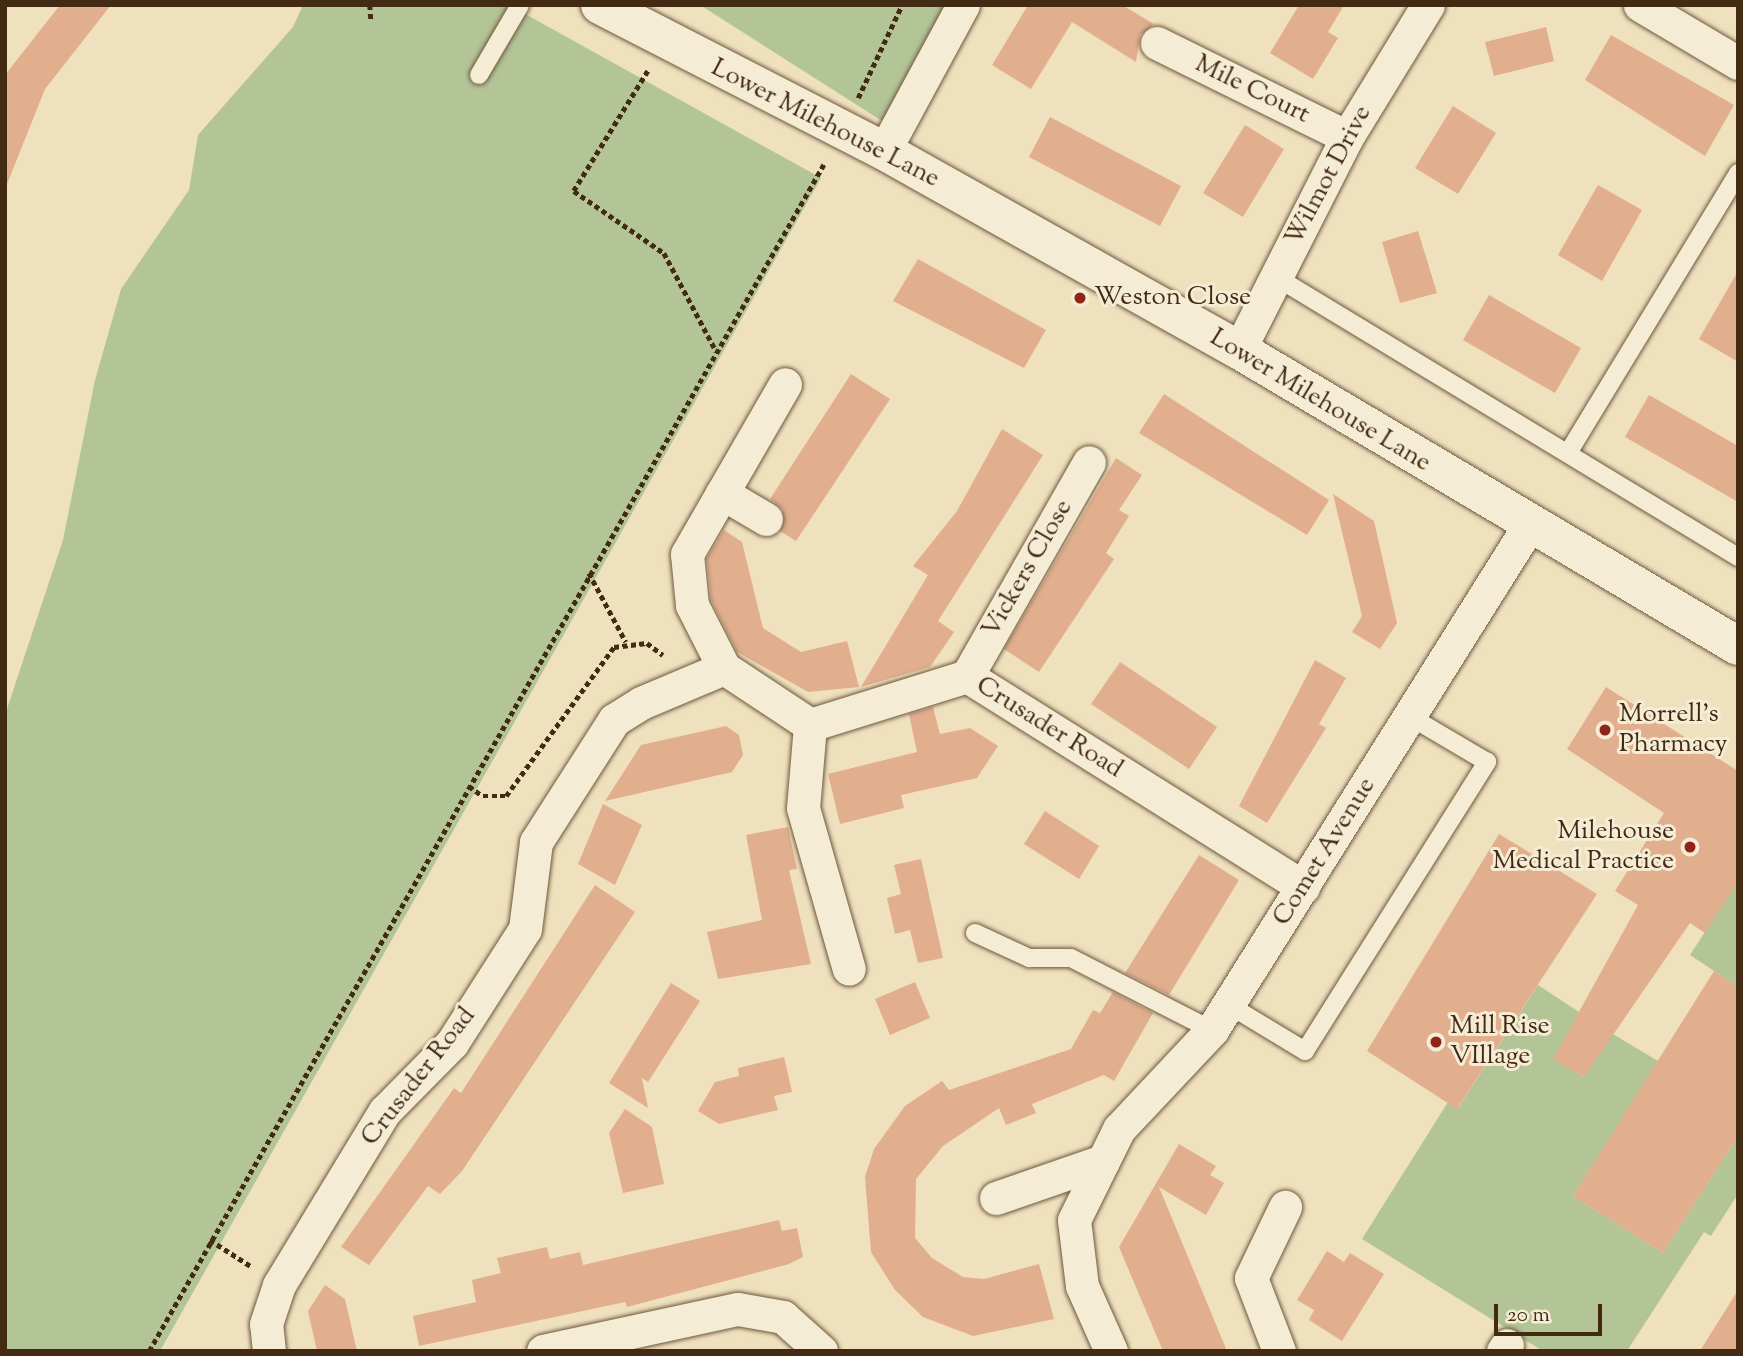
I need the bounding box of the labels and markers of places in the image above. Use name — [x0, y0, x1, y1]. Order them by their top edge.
place label: Weston Close — [1094, 282, 1251, 314]
marker: Weston Close — [1072, 290, 1088, 306]
place label: Morrell's Pharmacy — [1619, 699, 1727, 760]
marker: Morrell's Pharmacy — [1597, 722, 1613, 738]
place label: Milehouse Medical Practice — [1493, 816, 1674, 878]
marker: Milehouse Medical Practice — [1680, 837, 1700, 857]
place label: Mill Rise VIllage — [1450, 1011, 1550, 1072]
marker: Mill Rise VIllage — [1428, 1034, 1444, 1050]

